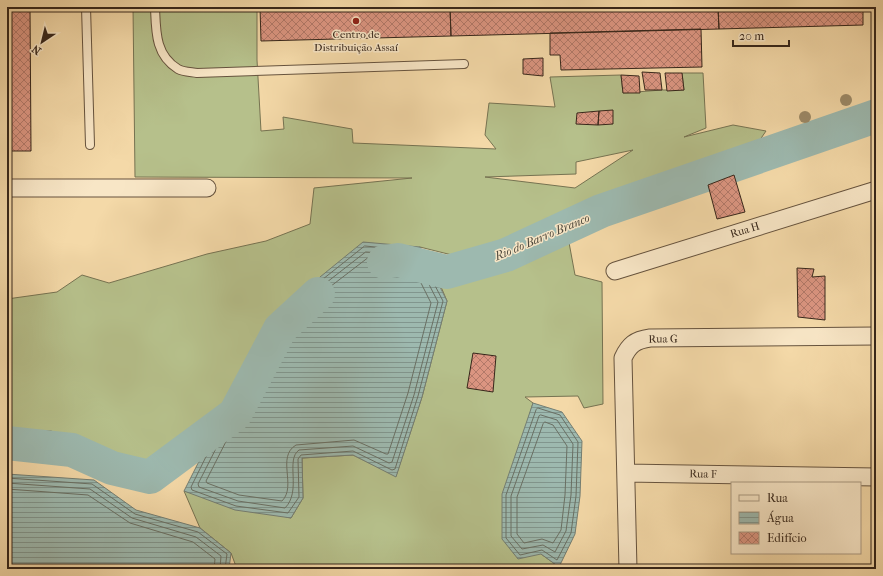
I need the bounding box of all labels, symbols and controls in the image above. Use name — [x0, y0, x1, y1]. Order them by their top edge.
marker: Centro de Distribuição Assaí — [351, 16, 361, 26]
north arrow — [22, 22, 62, 62]
scale bar — [733, 22, 789, 48]
place label: Centro de Distribuição Assaí — [314, 28, 399, 54]
text: 20 m — [739, 29, 764, 43]
text: N — [29, 42, 44, 58]
water label: Rio do Barro Branco — [491, 211, 592, 264]
street label: Rua H — [729, 219, 762, 241]
street label: Rua G — [648, 332, 678, 346]
street label: Rua F — [689, 467, 717, 481]
legend — [731, 482, 861, 554]
text: Rua — [767, 491, 788, 505]
text: Água — [766, 510, 794, 525]
text: Edifício — [767, 531, 807, 545]

